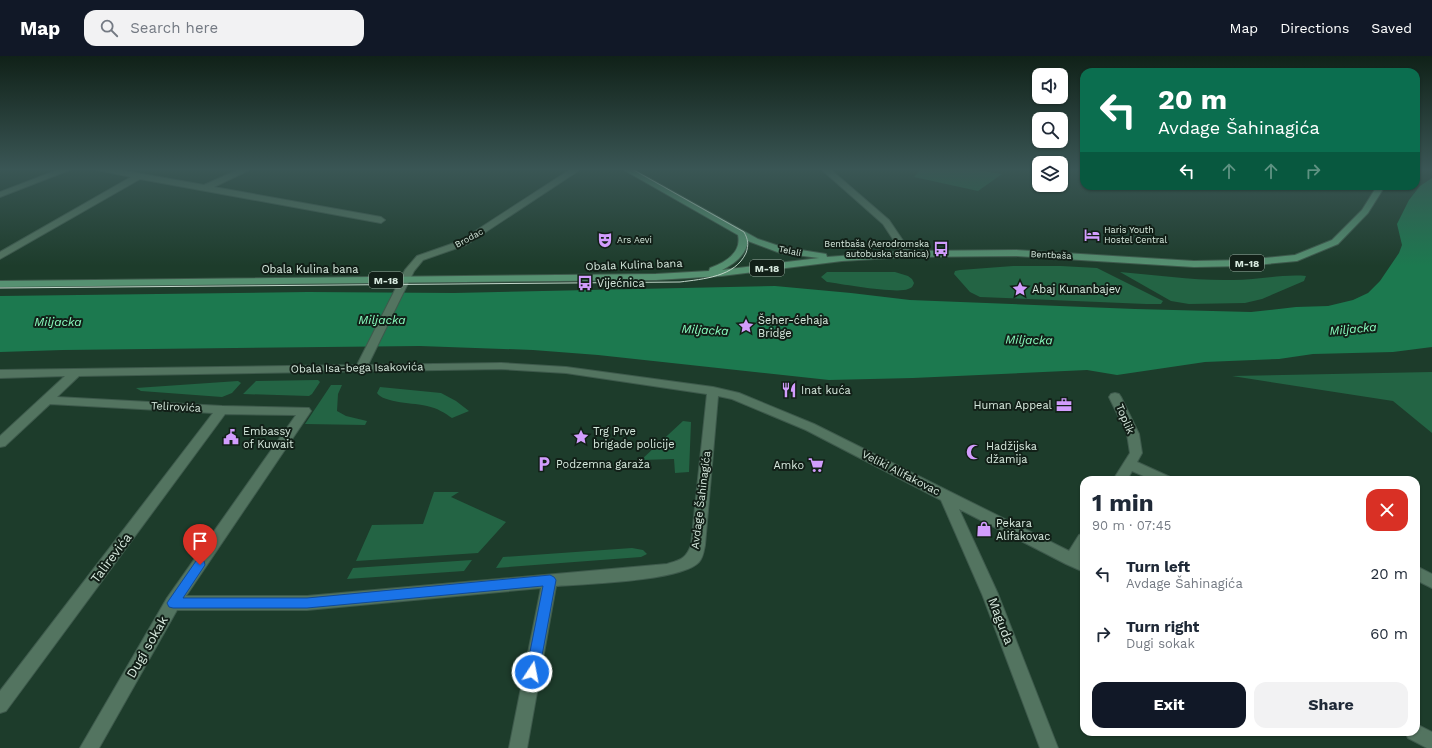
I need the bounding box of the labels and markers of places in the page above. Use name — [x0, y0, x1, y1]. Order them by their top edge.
place label: Haris Youth Hostel Central — [1104, 225, 1167, 245]
hotel icon: Haris Youth Hostel Central — [1083, 226, 1101, 244]
theatre icon: Ars Aevi — [596, 231, 614, 249]
place label: Ars Aevi — [617, 235, 652, 245]
place label: Bentbaša (Aerodromska autobuska stanica) — [824, 239, 929, 259]
bus stop icon: Bentbaša (Aerodromska autobuska stanica) — [932, 240, 950, 258]
bus stop icon: Vijećnica — [576, 274, 594, 292]
place label: Vijećnica — [597, 277, 645, 290]
place icon: Abaj Kunanbajev — [1011, 280, 1029, 298]
place label: Abaj Kunanbajev — [1032, 283, 1121, 296]
place label: Šeher-ćehaja Bridge — [758, 313, 829, 340]
place icon: Šeher-ćehaja Bridge — [737, 317, 755, 335]
restaurant icon: Inat kuća — [780, 381, 798, 399]
place label: Inat kuća — [801, 384, 851, 397]
office icon: Human Appeal — [1055, 396, 1073, 414]
place label: Human Appeal — [973, 399, 1053, 412]
place label: Embassy of Kuwait — [243, 425, 294, 451]
place label: Trg Prve brigade policije — [593, 425, 675, 451]
public building icon: Embassy of Kuwait — [222, 428, 240, 446]
place icon: Trg Prve brigade policije — [572, 428, 590, 446]
place label: Hadžijska džamija — [986, 440, 1037, 466]
mosque icon: Hadžijska džamija — [965, 443, 983, 461]
parking icon: Podzemna garaža — [535, 455, 553, 473]
supermarket icon: Amko — [807, 456, 825, 474]
place label: Podzemna garaža — [556, 458, 650, 471]
place label: Amko — [774, 459, 804, 472]
place label: Pekara Alifakovac — [996, 517, 1050, 543]
shop icon: Pekara Alifakovac — [975, 520, 993, 538]
pin — [183, 524, 217, 565]

